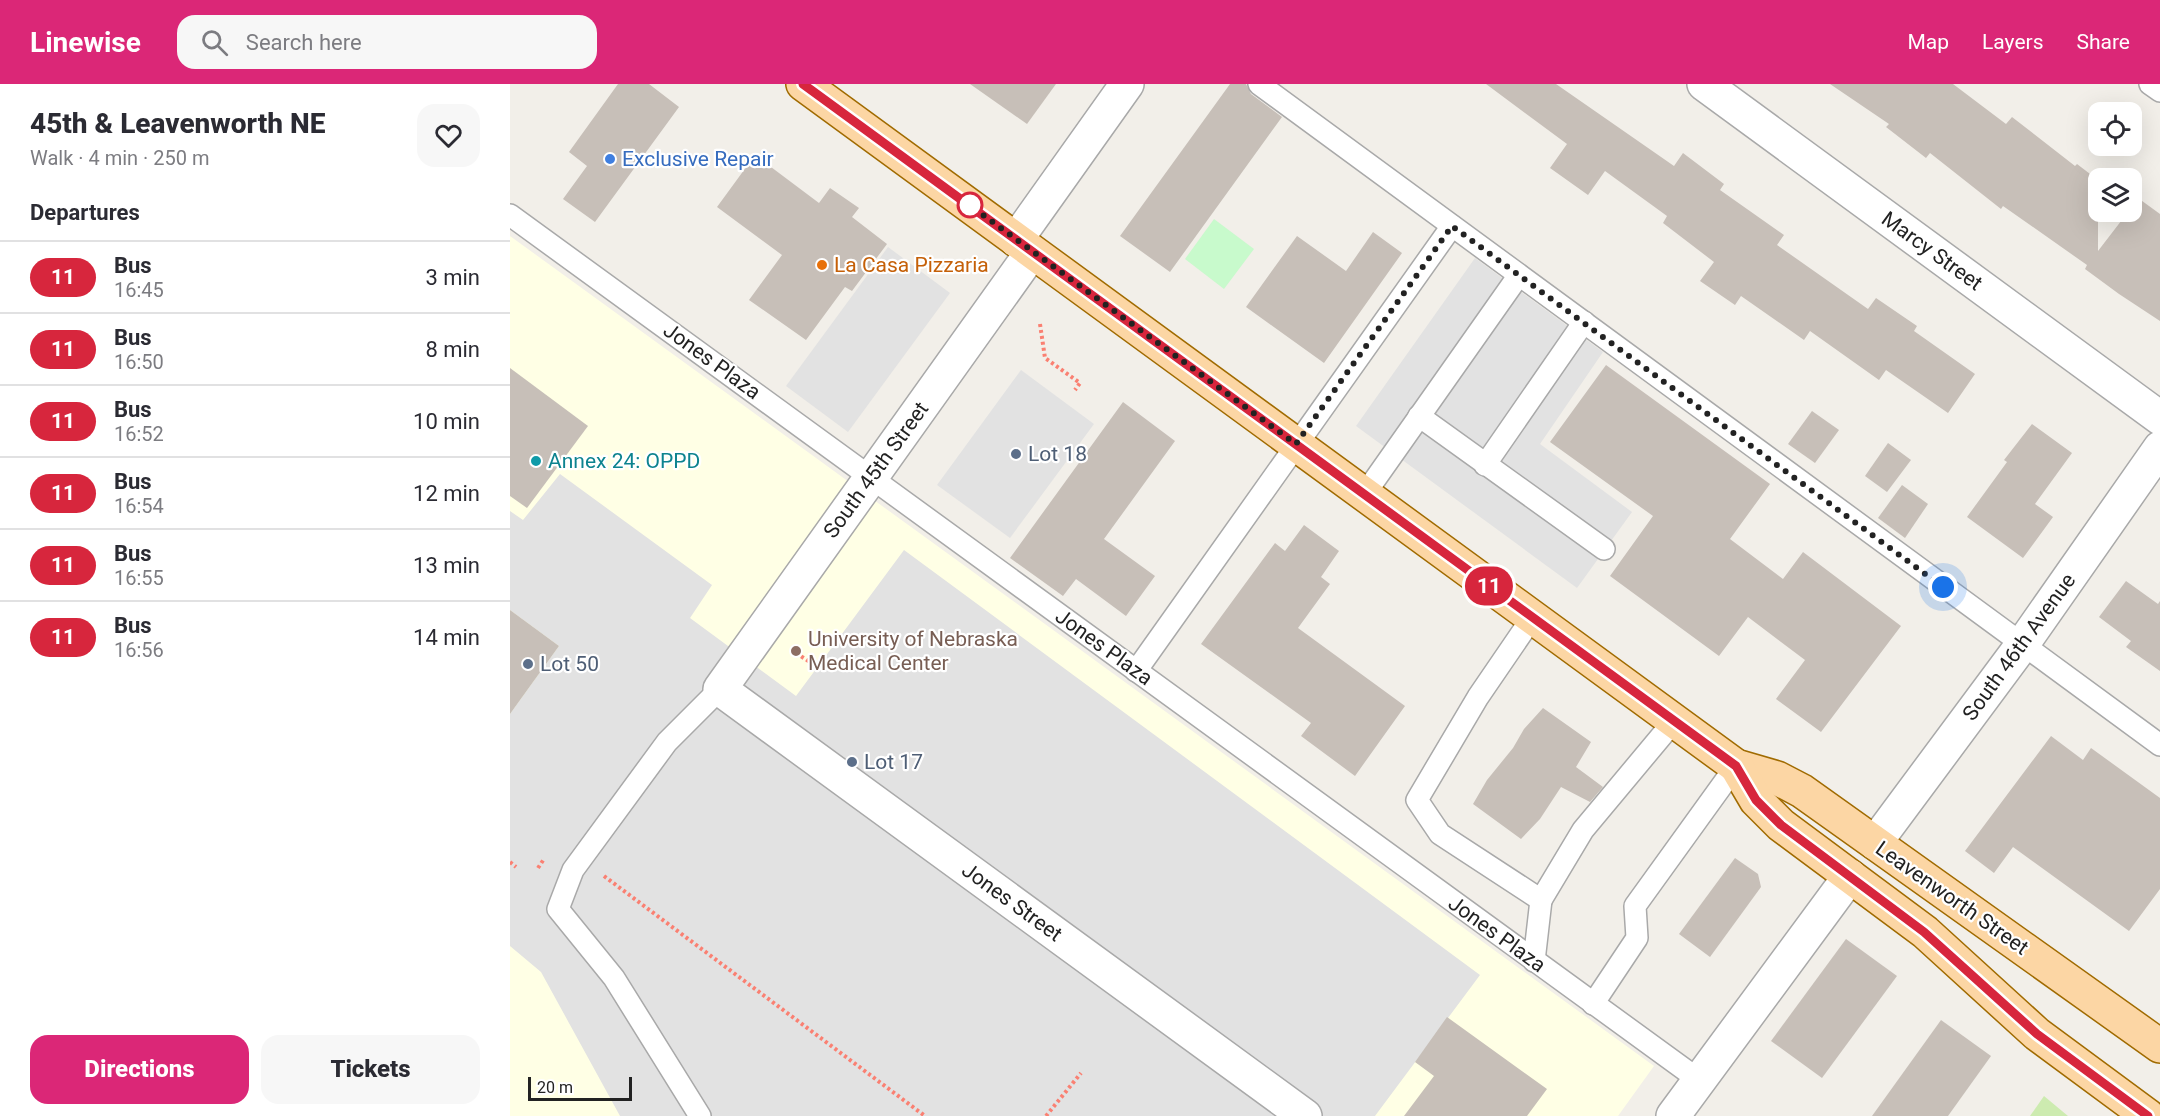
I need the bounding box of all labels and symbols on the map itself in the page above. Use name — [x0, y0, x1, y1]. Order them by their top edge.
place label: Exclusive Repair — [622, 147, 774, 171]
marker: Exclusive Repair — [603, 152, 617, 166]
unlabelled marker — [957, 192, 983, 218]
street label: Marcy Street — [1877, 207, 1987, 296]
place label: La Casa Pizzaria — [834, 253, 989, 277]
marker: La Casa Pizzaria — [815, 258, 829, 272]
street label: Jones Plaza — [659, 318, 765, 404]
street label: South 45th Street — [819, 397, 933, 543]
place label: Lot 18 — [1028, 442, 1087, 466]
marker: Lot 18 — [1009, 447, 1023, 461]
place label: Annex 24: OPPD — [548, 449, 700, 473]
marker: Annex 24: OPPD — [529, 454, 543, 468]
line badge: 11 — [1462, 566, 1516, 606]
street label: South 46th Avenue — [1958, 569, 2080, 725]
your location — [1928, 572, 1958, 602]
street label: Jones Plaza — [1051, 604, 1157, 690]
place label: University of Nebraska Medical Center — [808, 627, 1018, 675]
marker: University of Nebraska Medical Center — [789, 644, 803, 658]
place label: Lot 50 — [540, 652, 599, 676]
marker: Lot 50 — [521, 657, 535, 671]
place label: Lot 17 — [864, 750, 923, 774]
marker: Lot 17 — [845, 755, 859, 769]
street label: Leavenworth Street — [1871, 836, 2033, 960]
street label: Jones Street — [957, 858, 1067, 946]
street label: Jones Plaza — [1444, 891, 1550, 977]
scale bar — [528, 1074, 632, 1102]

